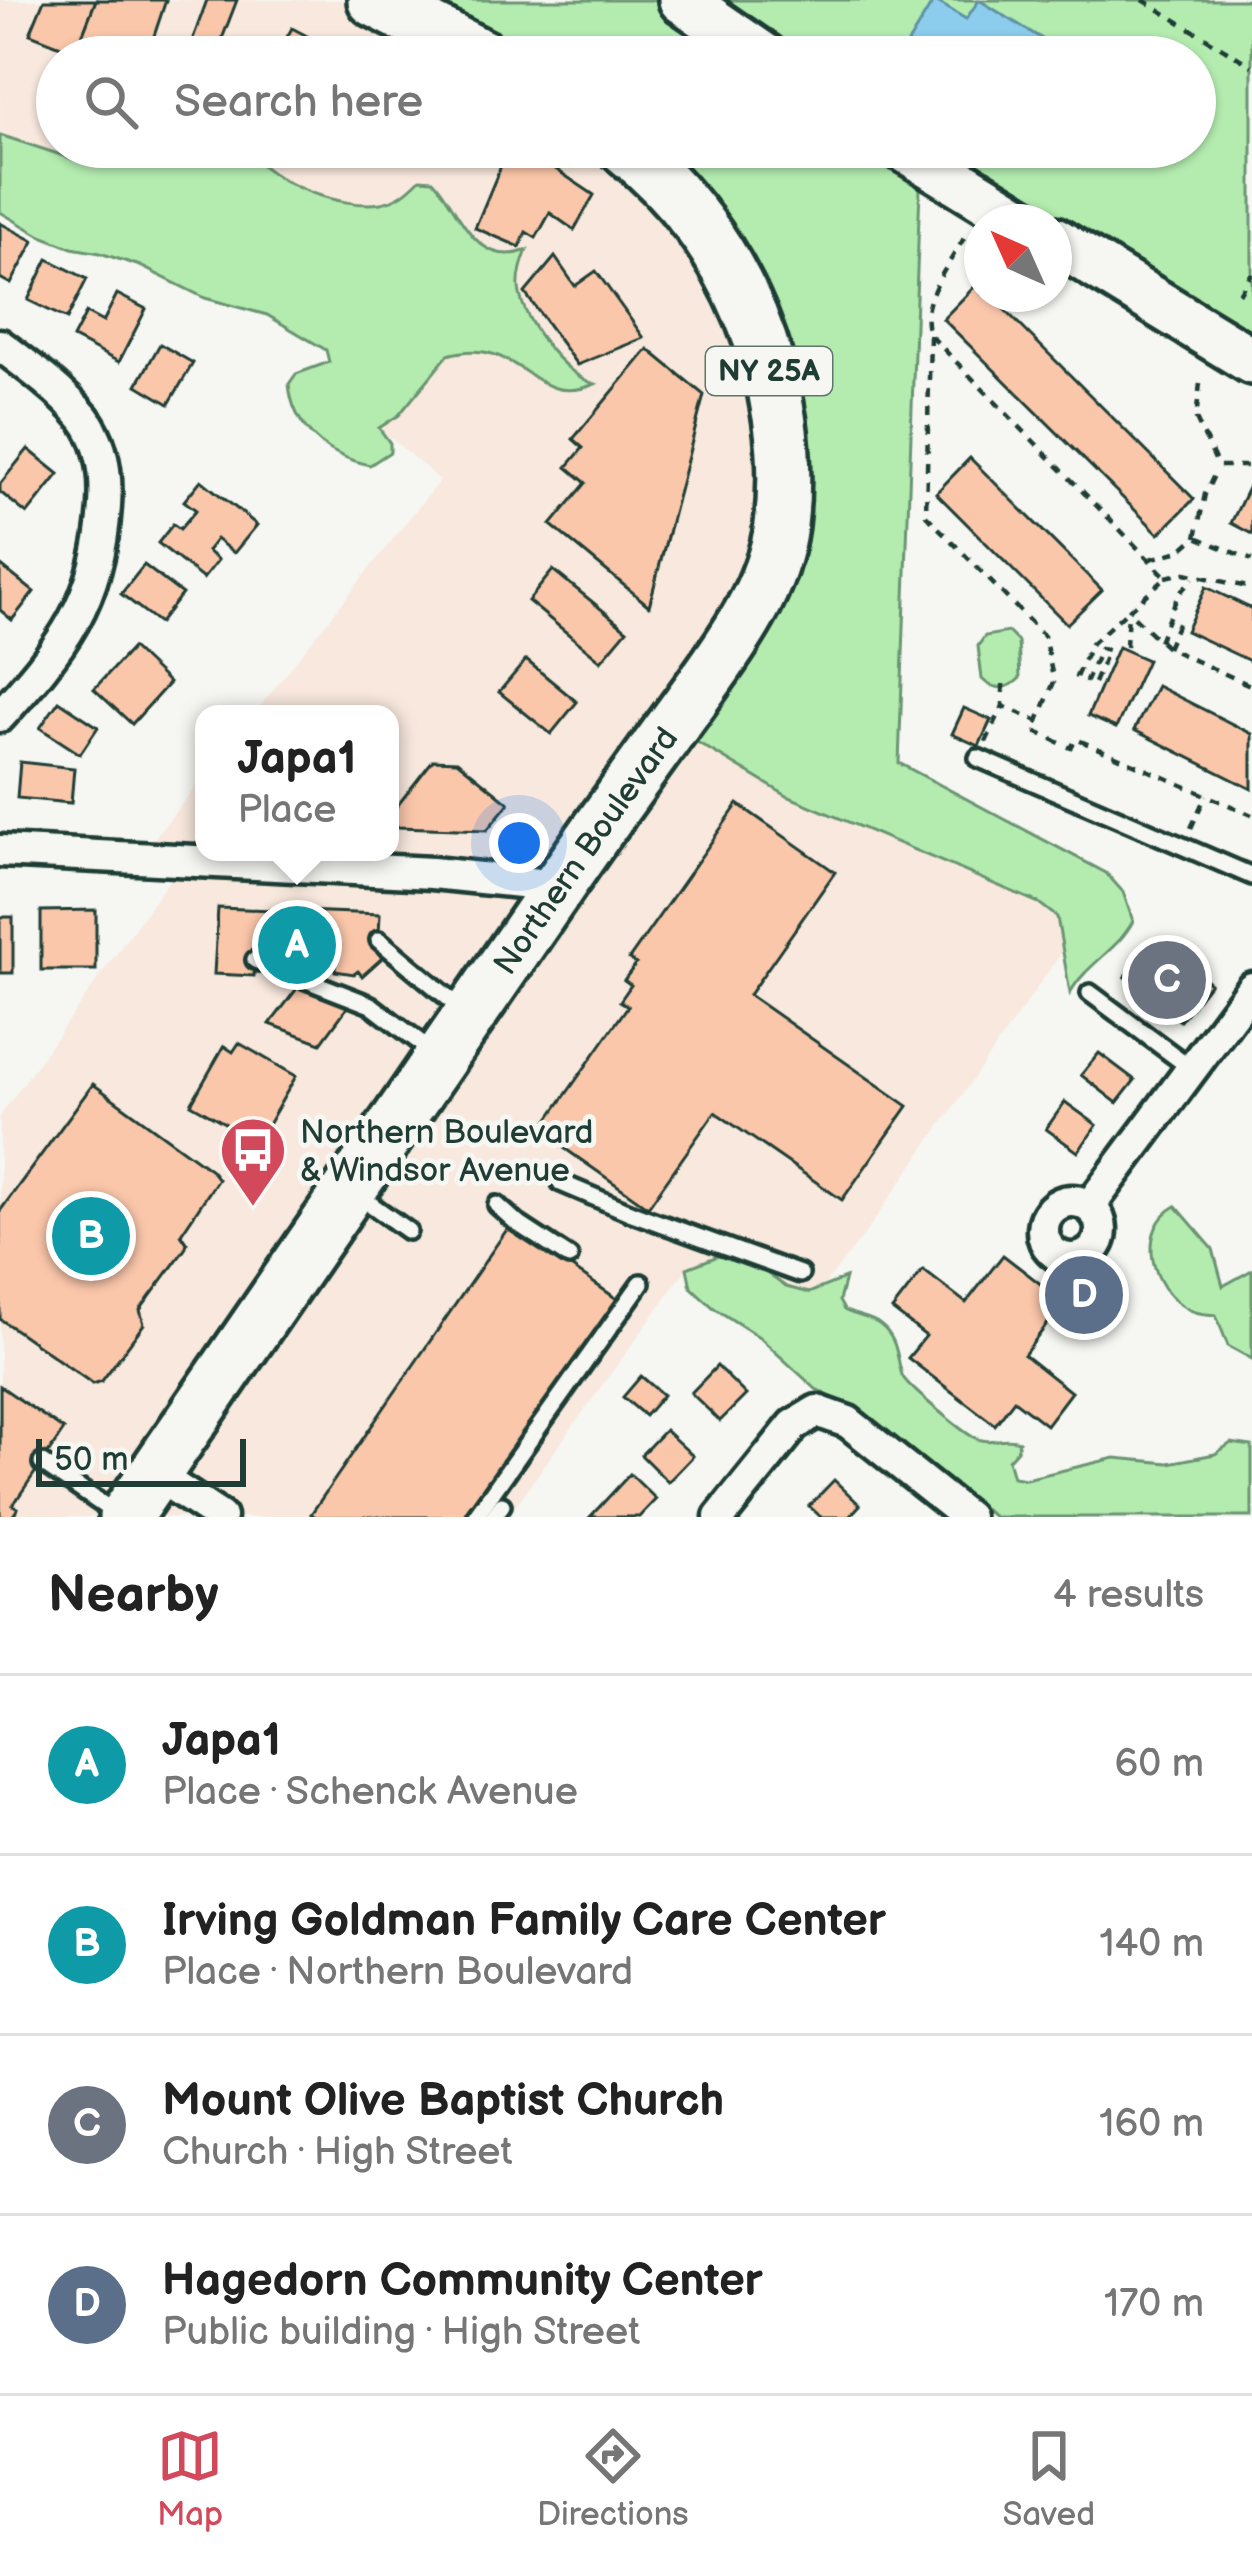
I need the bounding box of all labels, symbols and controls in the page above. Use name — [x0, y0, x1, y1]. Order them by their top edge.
search box — [36, 36, 1216, 168]
icon: search — [78, 69, 144, 135]
text: Search here — [174, 75, 423, 130]
north arrow — [964, 204, 1072, 312]
road number: NY 25A — [706, 347, 832, 395]
popup — [195, 705, 399, 861]
street label: Northern Boulevard — [486, 720, 687, 983]
text: Japa1 — [238, 732, 356, 787]
text: Place — [238, 787, 336, 834]
your location — [489, 813, 549, 873]
pin: A — [258, 900, 336, 990]
pin: C — [1128, 935, 1206, 1025]
place label: Northern Boulevard & Windsor Avenue — [300, 1113, 593, 1191]
bus stop icon: Northern Boulevard & Windsor Avenue — [218, 1115, 288, 1209]
pin: B — [52, 1191, 130, 1281]
pin: D — [1045, 1250, 1123, 1340]
scale bar — [36, 1433, 246, 1486]
text: 50 m — [54, 1440, 129, 1480]
text: Nearby — [48, 1565, 219, 1626]
text: 4 results — [1053, 1572, 1204, 1619]
text: Japa1 — [162, 1714, 281, 1769]
text: A — [75, 1741, 99, 1788]
text: 60 m — [1114, 1741, 1204, 1788]
text: Place · Schenck Avenue — [162, 1769, 578, 1816]
text: Irving Goldman Family Care Center — [162, 1894, 886, 1949]
text: B — [73, 1921, 101, 1968]
text: 140 m — [1099, 1921, 1204, 1968]
text: Place · Northern Boulevard — [162, 1949, 633, 1996]
text: Mount Olive Baptist Church — [162, 2074, 724, 2129]
text: C — [73, 2101, 101, 2148]
text: 160 m — [1099, 2101, 1204, 2148]
text: Church · High Street — [162, 2129, 512, 2176]
text: Hagedorn Community Center — [162, 2254, 763, 2309]
text: D — [73, 2281, 101, 2328]
text: 170 m — [1104, 2281, 1204, 2328]
text: Public building · High Street — [162, 2309, 640, 2356]
tab: Map — [157, 2423, 223, 2535]
tab: Directions — [537, 2423, 689, 2535]
tab: Saved — [1002, 2423, 1095, 2535]

